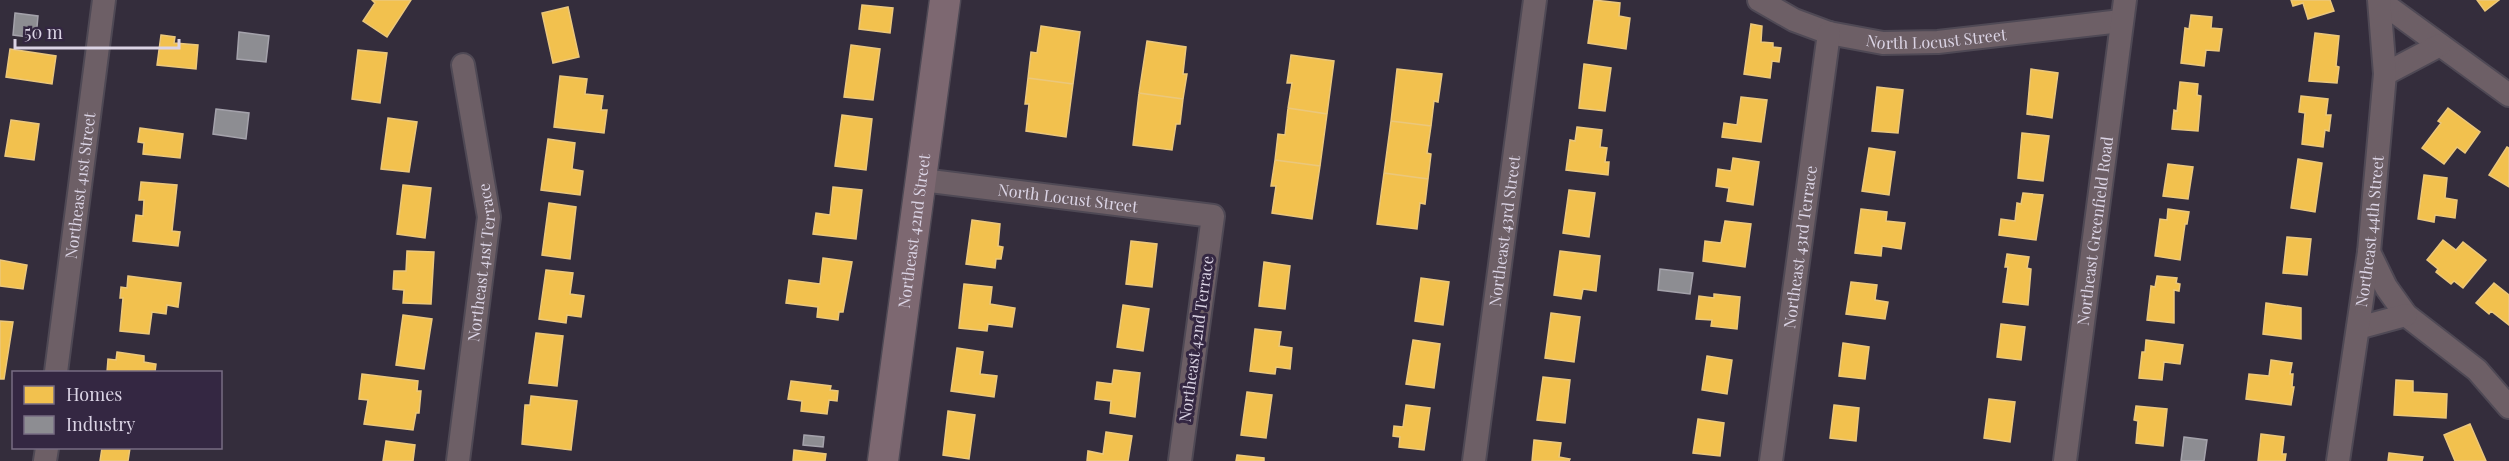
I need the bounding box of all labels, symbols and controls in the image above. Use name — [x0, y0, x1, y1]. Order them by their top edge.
scale bar — [15, 12, 178, 50]
text: 50 m — [24, 20, 63, 44]
street label: North Locust Street — [1864, 23, 2008, 53]
street label: Northeast 41st Street — [60, 111, 99, 260]
street label: Northeast Greenfield Road — [2072, 135, 2117, 327]
street label: Northeast 42nd Street — [893, 152, 934, 310]
street label: Northeast 43rd Street — [1484, 154, 1524, 308]
street label: Northeast 44th Street — [2350, 154, 2388, 308]
street label: Northeast 43rd Terrace — [1778, 164, 1821, 330]
street label: North Locust Street — [997, 178, 1139, 217]
street label: Northeast 41st Terrace — [462, 182, 499, 343]
street label: Northeast 42nd Terrace — [1173, 254, 1218, 423]
legend — [12, 371, 222, 449]
text: Homes — [66, 382, 122, 406]
text: Industry — [66, 412, 135, 436]

